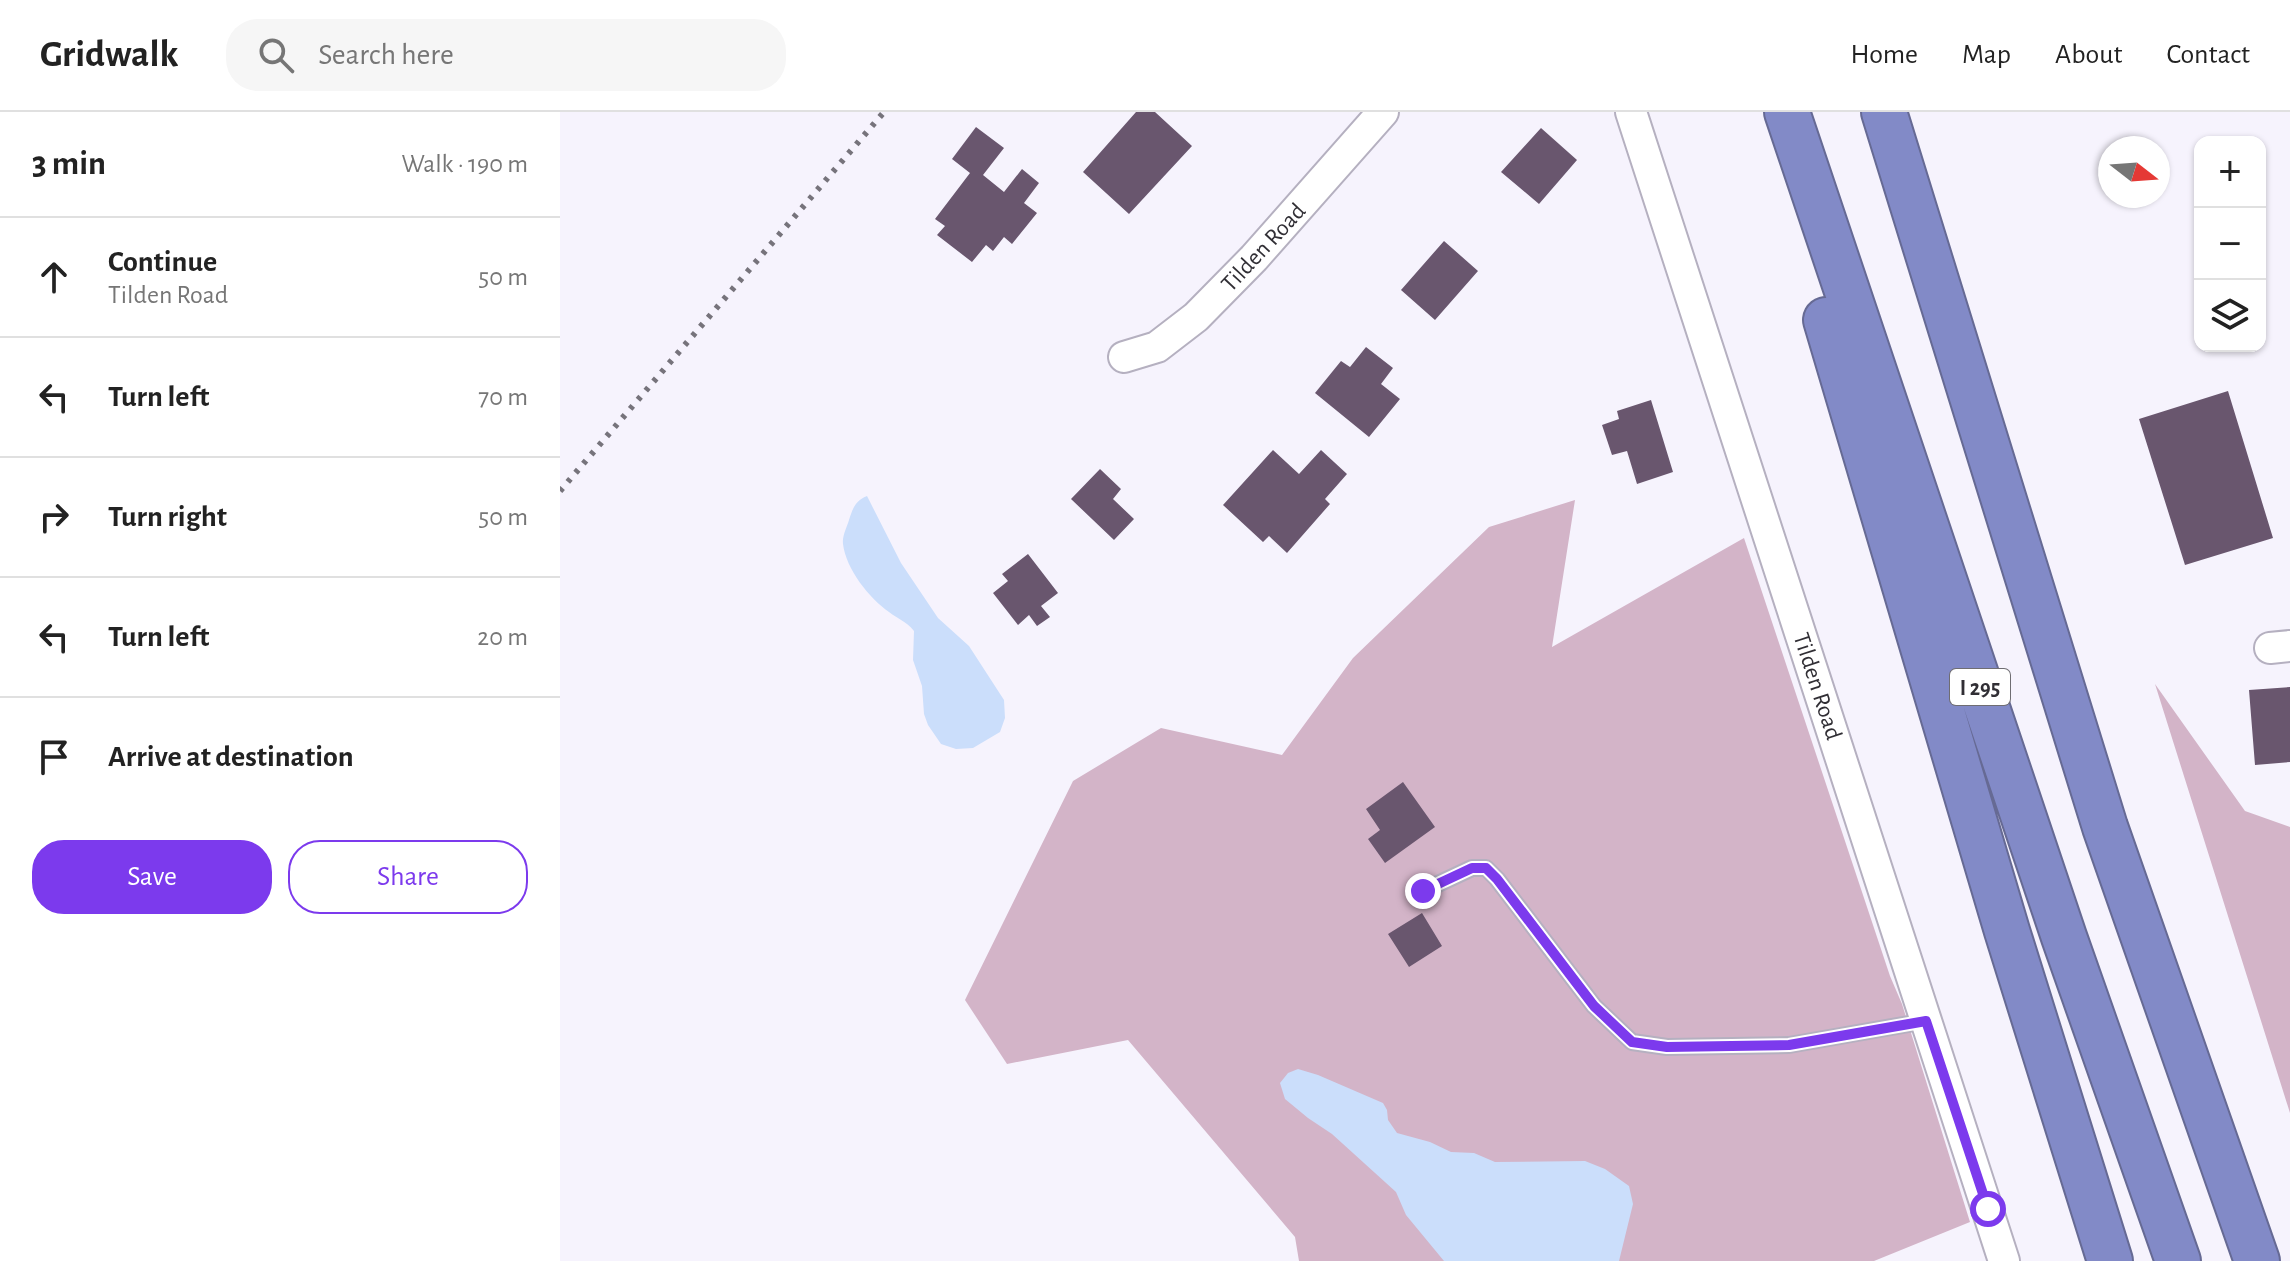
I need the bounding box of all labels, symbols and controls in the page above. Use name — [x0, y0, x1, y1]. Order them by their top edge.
search box — [226, 19, 786, 91]
icon: search — [254, 33, 298, 77]
text: Gridwalk — [40, 36, 178, 74]
text: Search here — [318, 40, 454, 70]
text: Home — [1851, 41, 1918, 69]
text: Map — [1962, 41, 2011, 69]
text: About — [2055, 41, 2123, 69]
text: Contact — [2167, 41, 2250, 69]
north arrow — [2098, 136, 2170, 208]
map controls — [2194, 136, 2266, 352]
button: + — [2194, 136, 2266, 208]
text: 3 min — [32, 147, 106, 181]
text: Walk · 190 m — [401, 151, 528, 177]
street label: Tilden Road — [1217, 199, 1310, 296]
button: − — [2194, 208, 2266, 280]
text: Continue — [108, 247, 217, 277]
icon: ahead — [32, 255, 76, 299]
text: 50 m — [478, 264, 528, 290]
button: layers — [2194, 280, 2266, 352]
text: Tilden Road — [108, 282, 228, 308]
icon: left — [32, 375, 76, 419]
text: Turn left — [108, 382, 209, 412]
text: 70 m — [478, 384, 528, 410]
icon: right — [32, 495, 76, 539]
text: Turn right — [108, 502, 227, 532]
text: 50 m — [478, 504, 528, 530]
icon: left — [32, 615, 76, 659]
text: Turn left — [108, 622, 209, 652]
text: 20 m — [477, 624, 528, 650]
street label: Tilden Road — [1788, 630, 1846, 743]
road number: I 295 — [1950, 669, 2010, 705]
icon: arrive — [32, 735, 76, 779]
text: Arrive at destination — [108, 742, 354, 772]
button: Save — [32, 840, 272, 914]
button: Share — [288, 840, 528, 914]
route end — [1405, 873, 1441, 909]
route start — [1970, 1191, 2006, 1227]

